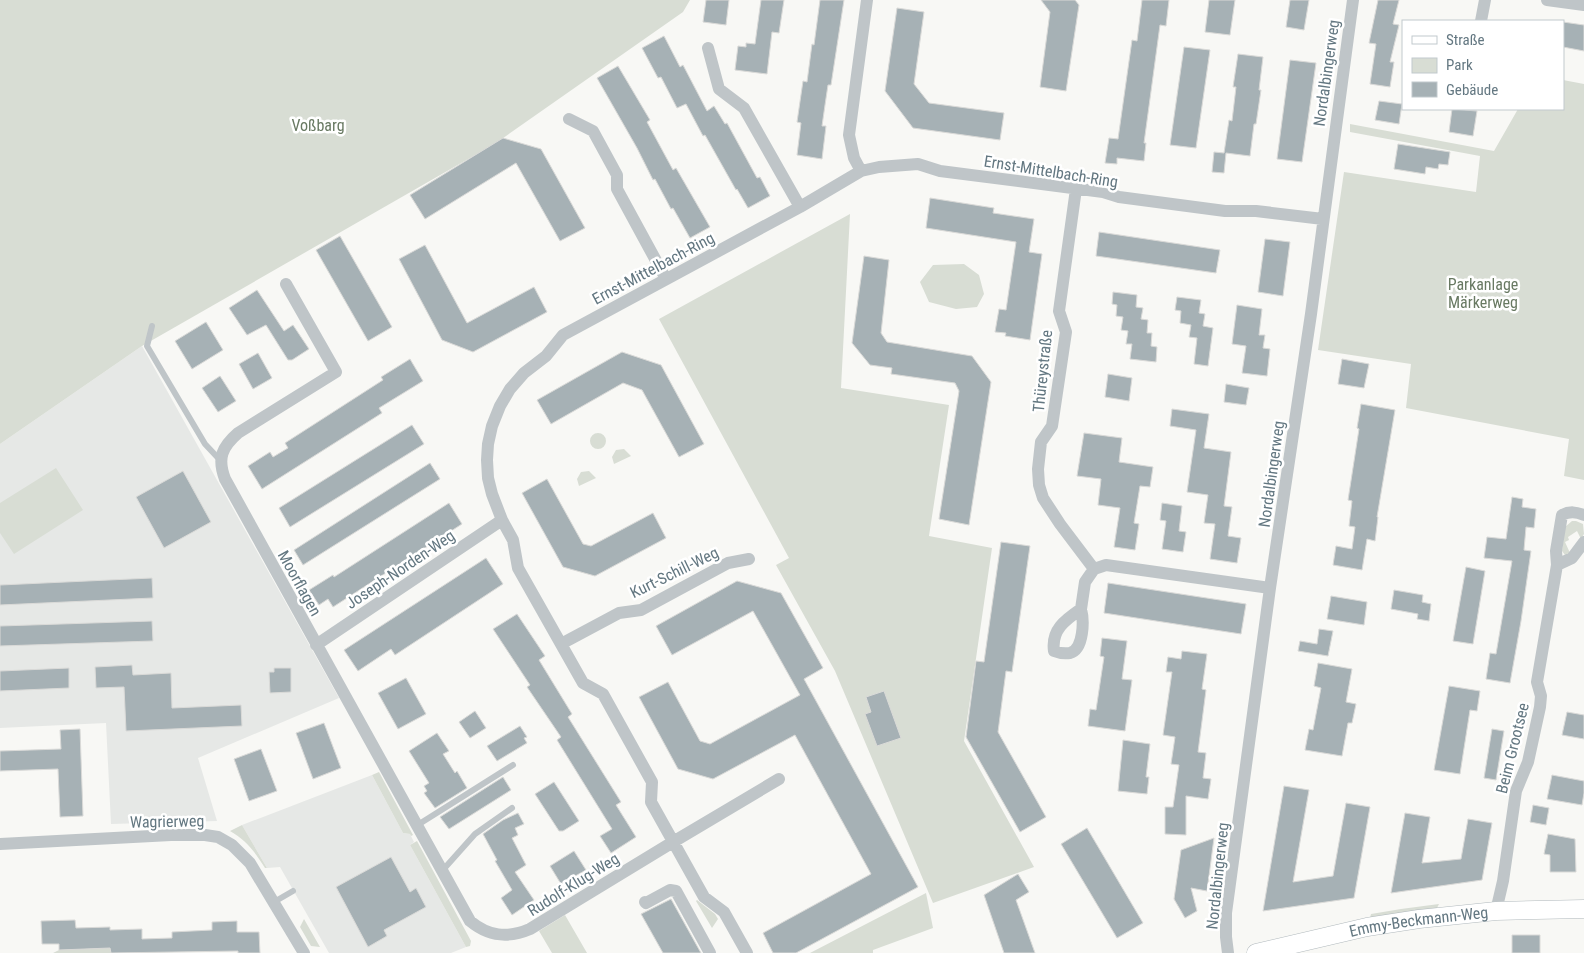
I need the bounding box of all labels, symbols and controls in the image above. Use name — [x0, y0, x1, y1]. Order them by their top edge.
street label: Nordalbingerweg — [1310, 19, 1343, 128]
legend — [1402, 20, 1564, 110]
text: Straße — [1446, 31, 1485, 49]
text: Park — [1446, 56, 1473, 74]
text: Gebäude — [1446, 81, 1498, 99]
park label: Voßbarg — [291, 116, 345, 135]
street label: Ernst-Mittelbach-Ring — [983, 152, 1119, 191]
street label: Ernst-Mittelbach-Ring — [589, 228, 717, 309]
park label: Parkanlage Märkerweg — [1448, 275, 1518, 312]
street label: Thüreystraße — [1029, 329, 1056, 413]
street label: Nordalbingerweg — [1255, 420, 1288, 529]
street label: Joseph-Norden-Weg — [342, 526, 458, 613]
street label: Kurt-Schill-Weg — [627, 543, 722, 602]
street label: Moorflagen — [274, 547, 325, 619]
street label: Beim Grootsee — [1492, 701, 1533, 795]
street label: Wagrierweg — [130, 811, 204, 832]
street label: Nordalbingerweg — [1202, 822, 1233, 930]
street label: Rudolf-Klug-Weg — [524, 849, 622, 920]
street label: Emmy-Beckmann-Weg — [1347, 903, 1489, 941]

